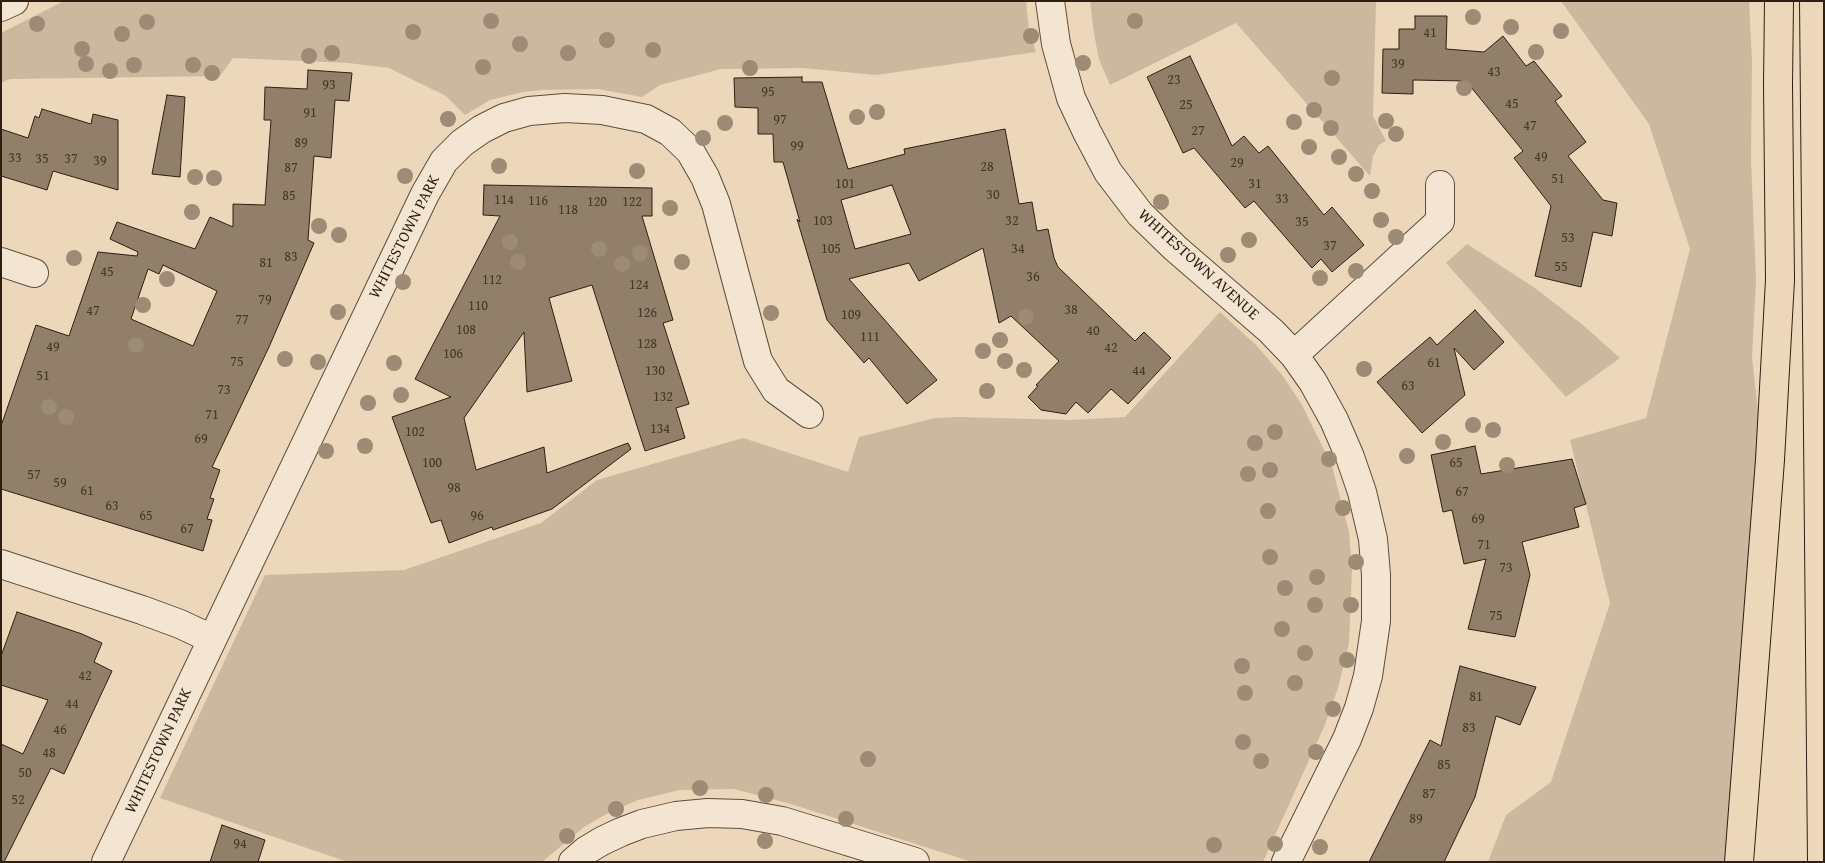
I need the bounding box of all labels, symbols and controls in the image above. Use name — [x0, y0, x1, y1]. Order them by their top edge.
house number: 41 — [1423, 25, 1437, 41]
house number: 39 — [1391, 56, 1405, 72]
house number: 43 — [1487, 64, 1501, 80]
house number: 23 — [1167, 72, 1181, 88]
house number: 93 — [322, 77, 336, 93]
house number: 95 — [761, 84, 775, 100]
house number: 45 — [1505, 96, 1519, 112]
house number: 25 — [1179, 97, 1193, 113]
house number: 91 — [303, 105, 317, 121]
house number: 97 — [773, 112, 787, 128]
house number: 47 — [1523, 118, 1537, 134]
house number: 27 — [1191, 123, 1205, 139]
house number: 89 — [294, 135, 308, 151]
house number: 99 — [790, 138, 804, 154]
house number: 49 — [1534, 149, 1548, 165]
house number: 33 — [8, 150, 22, 166]
house number: 35 — [35, 151, 49, 167]
house number: 37 — [64, 151, 78, 167]
house number: 39 — [93, 153, 107, 169]
house number: 29 — [1230, 155, 1244, 171]
house number: 28 — [980, 159, 994, 175]
house number: 87 — [284, 160, 298, 176]
house number: 51 — [1551, 171, 1565, 187]
street label: WHITESTOWN PARK — [366, 172, 444, 302]
house number: 101 — [835, 176, 855, 192]
house number: 31 — [1248, 176, 1262, 192]
house number: 30 — [986, 187, 1000, 203]
house number: 85 — [282, 188, 296, 204]
house number: 33 — [1275, 191, 1289, 207]
house number: 114 — [494, 192, 514, 208]
house number: 116 — [528, 193, 548, 209]
house number: 120 — [587, 194, 607, 210]
house number: 122 — [622, 194, 642, 210]
house number: 118 — [558, 202, 578, 218]
street label: WHITESTOWN AVENUE — [1133, 206, 1263, 324]
house number: 103 — [813, 213, 833, 229]
house number: 32 — [1005, 213, 1019, 229]
house number: 35 — [1295, 214, 1309, 230]
house number: 53 — [1561, 230, 1575, 246]
house number: 37 — [1323, 238, 1337, 254]
house number: 105 — [821, 241, 841, 257]
house number: 34 — [1011, 241, 1025, 257]
house number: 83 — [284, 249, 298, 265]
house number: 81 — [259, 255, 273, 271]
house number: 55 — [1554, 259, 1568, 275]
house number: 45 — [100, 264, 114, 280]
house number: 36 — [1026, 269, 1040, 285]
house number: 112 — [482, 272, 502, 288]
house number: 124 — [629, 277, 649, 293]
house number: 79 — [258, 292, 272, 308]
house number: 110 — [468, 298, 488, 314]
house number: 38 — [1064, 302, 1078, 318]
house number: 47 — [86, 303, 100, 319]
house number: 126 — [637, 305, 657, 321]
house number: 109 — [841, 307, 861, 323]
house number: 77 — [235, 312, 249, 328]
house number: 108 — [456, 322, 476, 338]
house number: 40 — [1086, 323, 1100, 339]
house number: 111 — [860, 329, 880, 345]
house number: 128 — [637, 336, 657, 352]
house number: 49 — [46, 339, 60, 355]
house number: 42 — [1104, 340, 1118, 356]
house number: 106 — [443, 346, 463, 362]
house number: 75 — [230, 354, 244, 370]
house number: 61 — [1427, 355, 1441, 371]
house number: 130 — [645, 363, 665, 379]
house number: 44 — [1132, 363, 1146, 379]
house number: 51 — [36, 368, 50, 384]
house number: 63 — [1401, 378, 1415, 394]
house number: 73 — [217, 382, 231, 398]
house number: 132 — [653, 389, 673, 405]
house number: 71 — [205, 407, 219, 423]
house number: 134 — [650, 421, 670, 437]
house number: 102 — [405, 424, 425, 440]
house number: 69 — [194, 431, 208, 447]
house number: 100 — [422, 455, 442, 471]
house number: 65 — [1449, 455, 1463, 471]
house number: 57 — [27, 467, 41, 483]
house number: 59 — [53, 475, 67, 491]
house number: 98 — [447, 480, 461, 496]
house number: 61 — [80, 483, 94, 499]
house number: 67 — [1455, 484, 1469, 500]
house number: 63 — [105, 498, 119, 514]
house number: 65 — [139, 508, 153, 524]
house number: 96 — [470, 508, 484, 524]
house number: 69 — [1471, 511, 1485, 527]
house number: 67 — [180, 521, 194, 537]
house number: 71 — [1477, 537, 1491, 553]
house number: 73 — [1499, 560, 1513, 576]
house number: 75 — [1489, 608, 1503, 624]
house number: 42 — [78, 668, 92, 684]
street label: WHITESTOWN PARK — [121, 685, 197, 817]
house number: 81 — [1469, 689, 1483, 705]
house number: 44 — [65, 696, 79, 712]
house number: 83 — [1462, 720, 1476, 736]
house number: 46 — [53, 722, 67, 738]
house number: 48 — [42, 745, 56, 761]
house number: 85 — [1437, 757, 1451, 773]
house number: 50 — [18, 765, 32, 781]
house number: 87 — [1422, 786, 1436, 802]
house number: 52 — [11, 792, 25, 808]
house number: 89 — [1409, 811, 1423, 827]
house number: 94 — [233, 836, 247, 852]

